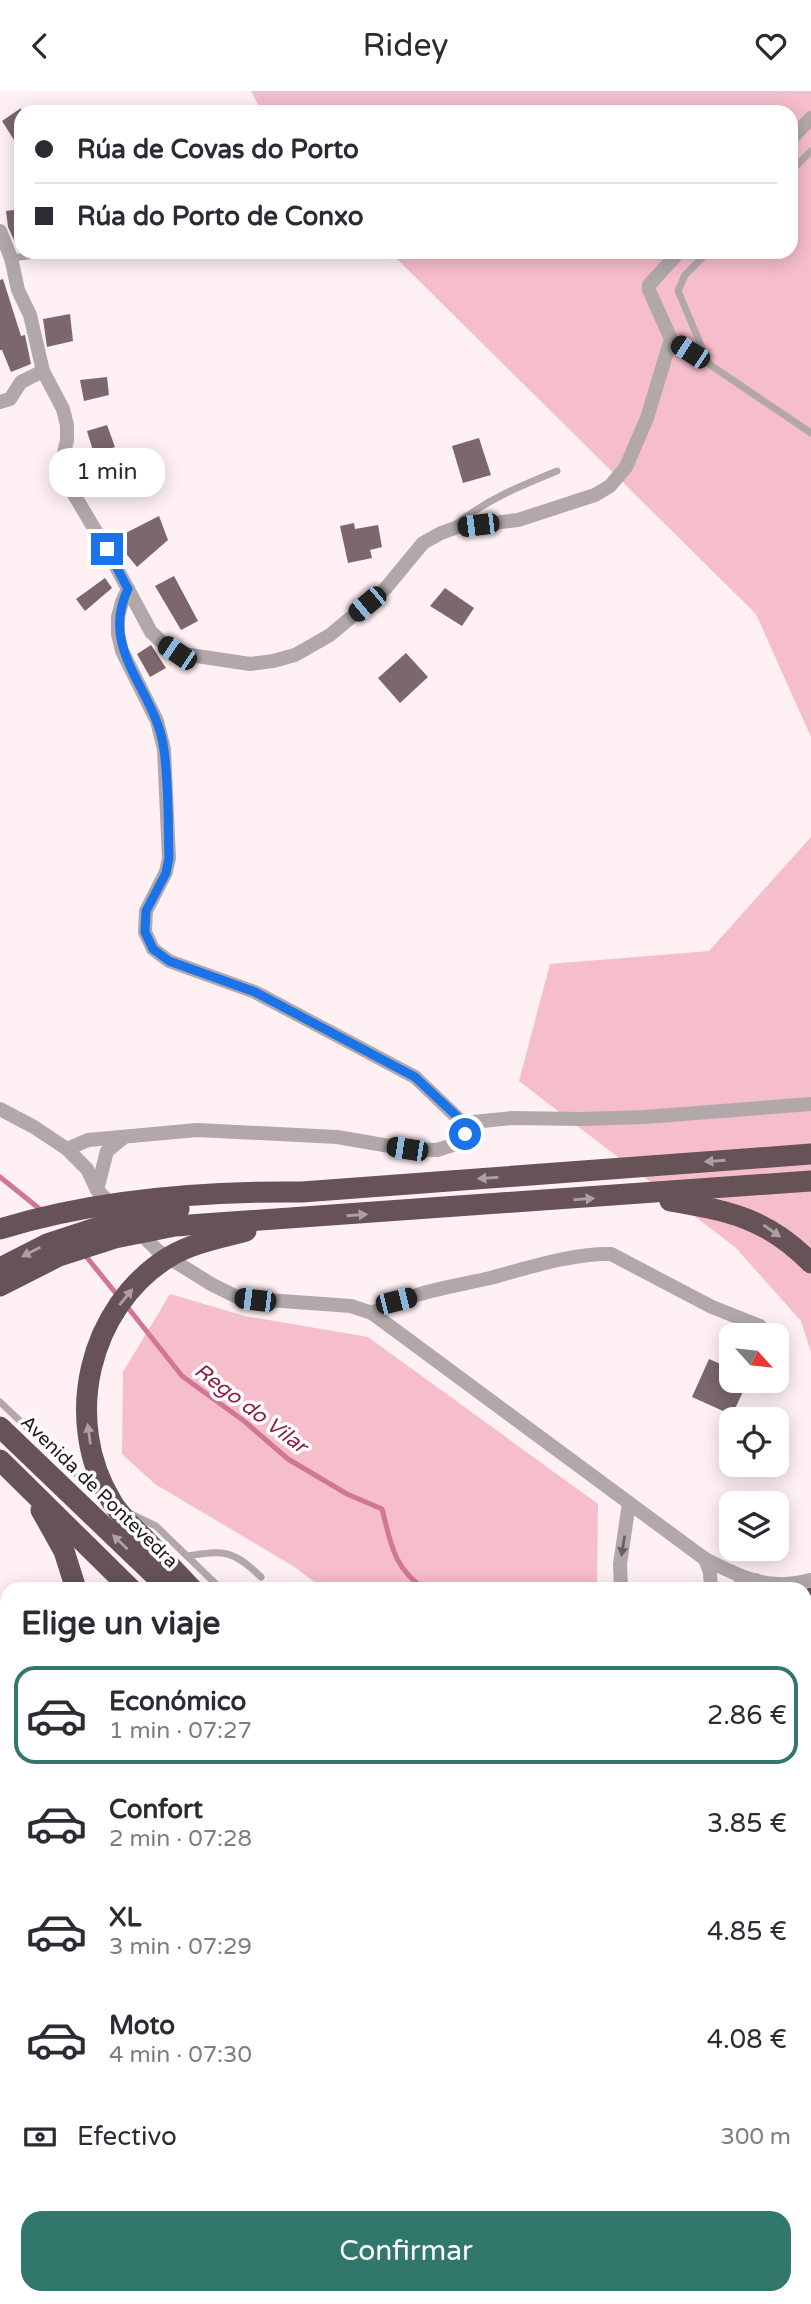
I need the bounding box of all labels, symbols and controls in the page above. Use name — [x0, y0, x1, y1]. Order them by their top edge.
icon: back — [21, 27, 59, 65]
text: Ridey — [362, 27, 449, 65]
icon: heart — [752, 27, 790, 65]
text: Rúa de Covas do Porto — [77, 134, 359, 165]
text: Rúa do Porto de Conxo — [77, 201, 364, 232]
car — [667, 332, 714, 372]
callout: 1 min — [49, 447, 165, 497]
text: 1 min — [76, 458, 138, 486]
car — [456, 512, 501, 538]
route end — [91, 533, 123, 565]
car — [345, 582, 390, 626]
car — [154, 633, 201, 673]
route start — [449, 1118, 481, 1150]
car — [385, 1135, 430, 1163]
one-way arrow — [703, 1156, 725, 1167]
one-way arrow — [476, 1173, 498, 1184]
one-way arrow — [573, 1193, 595, 1204]
one-way arrow — [346, 1209, 368, 1220]
one-way arrow — [763, 1224, 781, 1238]
one-way arrow — [21, 1246, 41, 1257]
car — [374, 1286, 419, 1316]
car — [233, 1287, 278, 1313]
one-way arrow — [118, 1288, 133, 1306]
north arrow — [719, 1323, 789, 1393]
map controls — [719, 1323, 789, 1561]
water label: Rego do Vilar — [189, 1358, 314, 1461]
button: locate — [719, 1407, 789, 1477]
street label: Avenida de Pontevedra — [16, 1411, 182, 1572]
one-way arrow — [83, 1423, 94, 1445]
button: layers — [719, 1491, 789, 1561]
one-way arrow — [112, 1534, 129, 1550]
one-way arrow — [617, 1535, 628, 1557]
text: Elige un viaje — [21, 1605, 220, 1643]
icon: car — [25, 1684, 88, 1747]
text: Económico — [109, 1686, 246, 1717]
text: 2.86 € — [707, 1700, 787, 1731]
text: 1 min · 07:27 — [109, 1717, 252, 1745]
icon: car — [25, 1792, 88, 1855]
text: Confort — [109, 1794, 203, 1825]
text: 3.85 € — [707, 1808, 787, 1839]
text: 2 min · 07:28 — [109, 1825, 252, 1853]
icon: car — [25, 1900, 88, 1963]
text: XL — [109, 1902, 141, 1933]
text: 4.85 € — [707, 1916, 787, 1947]
text: 3 min · 07:29 — [109, 1933, 252, 1961]
icon: car — [25, 2008, 88, 2071]
text: Moto — [109, 2010, 175, 2041]
text: 4.08 € — [707, 2024, 787, 2055]
text: 4 min · 07:30 — [109, 2041, 252, 2069]
icon: cash — [21, 2118, 59, 2156]
text: Efectivo — [77, 2121, 177, 2152]
text: 300 m — [721, 2123, 791, 2151]
button: Confirmar — [21, 2211, 791, 2291]

